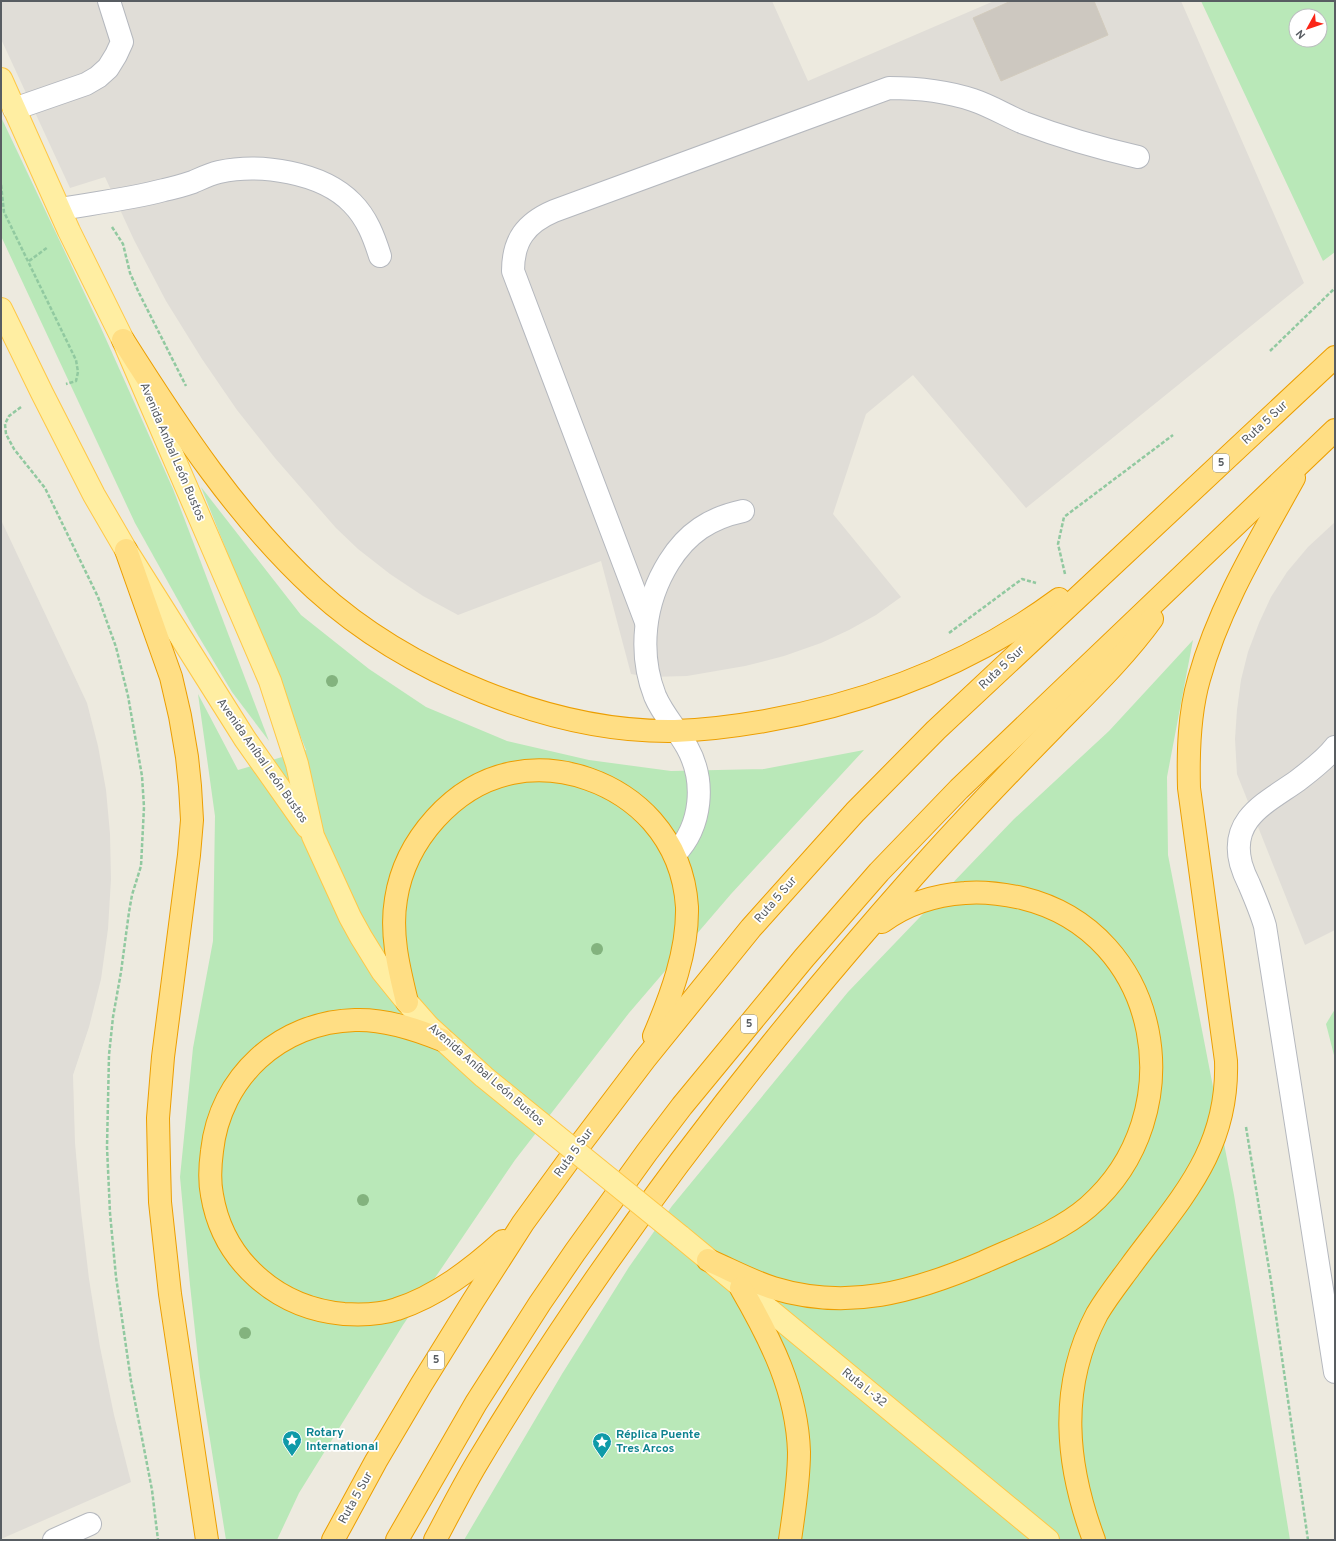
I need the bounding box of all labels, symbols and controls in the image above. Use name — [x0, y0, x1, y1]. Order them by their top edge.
north arrow — [1288, 8, 1328, 48]
text: N — [1293, 26, 1309, 41]
street label: Avenida Aníbal León Bustos — [136, 380, 208, 524]
street label: Ruta 5 Sur — [1239, 397, 1292, 448]
road number: 5 — [1213, 454, 1229, 472]
street label: Ruta 5 Sur — [976, 642, 1029, 693]
street label: Avenida Aníbal León Bustos — [213, 695, 311, 827]
street label: Ruta 5 Sur — [751, 873, 801, 927]
road number: 5 — [741, 1015, 757, 1033]
street label: Avenida Aníbal León Bustos — [425, 1020, 547, 1130]
street label: Ruta 5 Sur — [551, 1125, 597, 1181]
road number: 5 — [428, 1351, 444, 1369]
street label: Ruta L-32 — [838, 1365, 890, 1411]
place label: Rotary International — [306, 1425, 378, 1455]
place label: Réplica Puente Tres Arcos — [616, 1427, 700, 1457]
place icon: Rotary International — [281, 1429, 303, 1457]
place icon: Réplica Puente Tres Arcos — [591, 1431, 613, 1459]
street label: Ruta 5 Sur — [335, 1469, 377, 1527]

